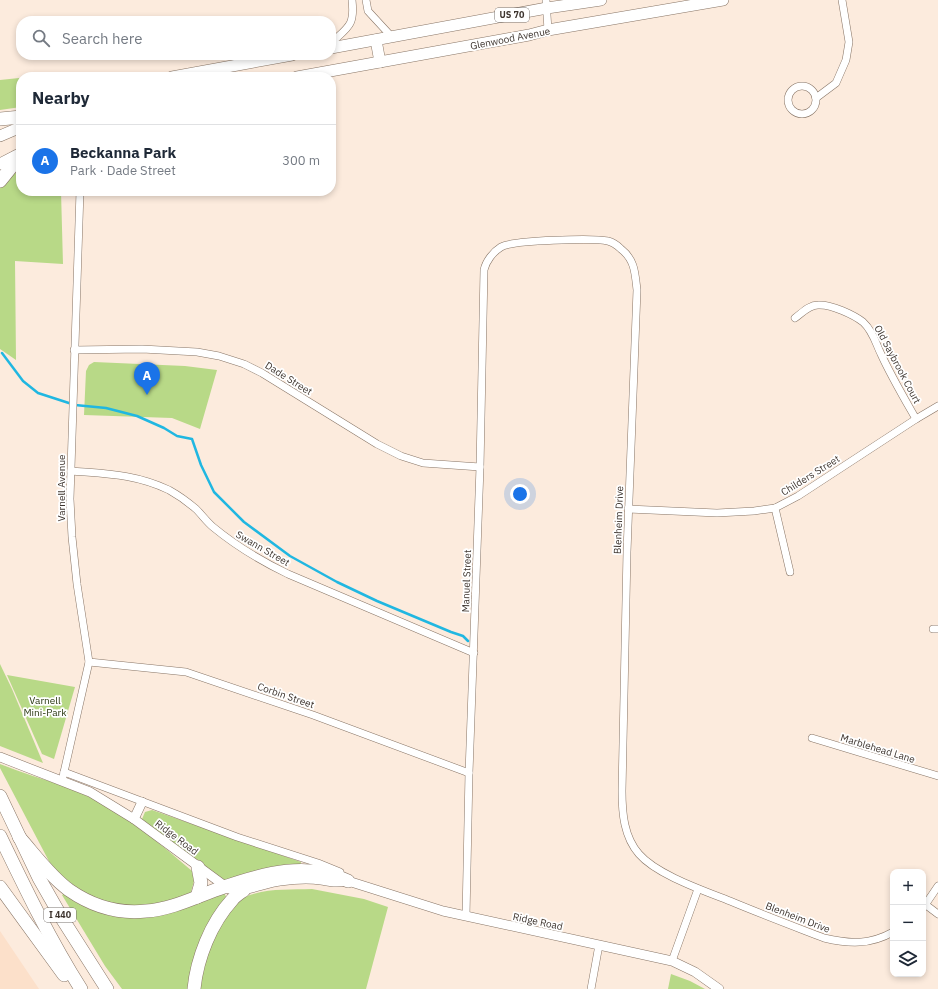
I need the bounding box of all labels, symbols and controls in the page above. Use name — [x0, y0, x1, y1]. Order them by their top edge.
road number: US 70 — [495, 8, 529, 22]
search box — [16, 16, 336, 60]
street label: Glenwood Avenue — [469, 24, 552, 53]
icon: search — [30, 27, 52, 49]
text: Search here — [62, 29, 142, 48]
text: Nearby — [32, 87, 90, 109]
text: Beckanna Park — [70, 143, 176, 162]
text: A — [41, 152, 49, 169]
text: 300 m — [282, 152, 320, 169]
text: Park · Dade Street — [70, 162, 176, 179]
street label: Old Saybrook Court — [871, 323, 924, 406]
street label: Dade Street — [263, 359, 315, 398]
pin: A — [134, 362, 160, 395]
street label: Childers Street — [779, 452, 842, 499]
street label: Varnell Avenue — [55, 454, 68, 522]
your location — [510, 484, 530, 504]
street label: Blenheim Drive — [611, 485, 626, 554]
street label: Swann Street — [234, 528, 292, 569]
street label: Manuel Street — [459, 549, 474, 613]
street label: Corbin Street — [256, 680, 316, 711]
park label: Varnell Mini-Park — [23, 694, 67, 719]
street label: Marblehead Lane — [839, 731, 917, 766]
street label: Ridge Road — [153, 817, 201, 858]
map controls — [890, 869, 926, 977]
button: + — [890, 869, 926, 905]
street label: Blenheim Drive — [764, 899, 833, 936]
button: − — [890, 905, 926, 941]
road number: I 440 — [44, 908, 76, 922]
street label: Ridge Road — [512, 910, 564, 933]
button: layers — [890, 941, 926, 977]

